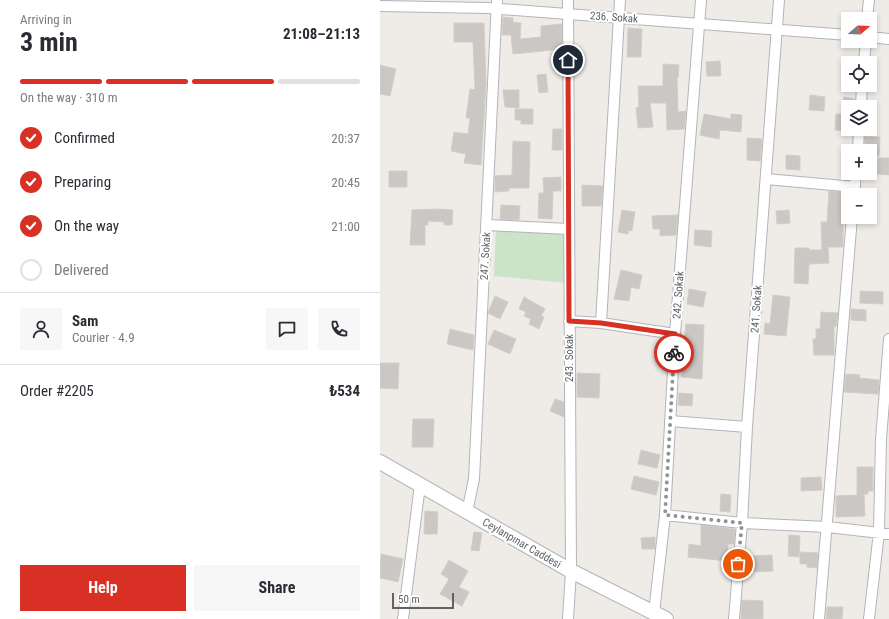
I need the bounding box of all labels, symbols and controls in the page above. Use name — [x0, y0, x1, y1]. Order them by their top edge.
street label: 236. Sokak — [590, 9, 638, 26]
text: Arriving in — [20, 12, 72, 27]
north arrow — [841, 12, 877, 48]
map controls — [841, 12, 877, 224]
text: 21:08–21:13 — [283, 25, 360, 43]
text: 3 min — [20, 27, 78, 57]
pin — [551, 43, 585, 77]
icon: home — [557, 49, 579, 71]
button: locate — [841, 56, 877, 92]
text: On the way · 310 m — [20, 90, 117, 105]
button: layers — [841, 100, 877, 136]
icon: check — [20, 127, 42, 149]
text: Confirmed — [54, 129, 115, 147]
text: 20:37 — [331, 131, 360, 146]
button: + — [841, 144, 877, 180]
icon: check — [20, 171, 42, 193]
text: Preparing — [54, 173, 111, 191]
text: 20:45 — [331, 175, 360, 190]
button: − — [841, 188, 877, 224]
icon: check — [20, 215, 42, 237]
text: On the way — [54, 217, 119, 235]
text: 21:00 — [331, 219, 360, 234]
street label: 247. Sokak — [478, 232, 493, 280]
text: Delivered — [54, 261, 109, 279]
street label: 242. Sokak — [670, 271, 687, 319]
street label: 241. Sokak — [748, 285, 765, 333]
button: person — [20, 308, 62, 350]
button: chat — [266, 308, 308, 350]
button: phone — [318, 308, 360, 350]
text: Sam — [72, 312, 98, 330]
text: Courier · 4.9 — [72, 330, 135, 345]
courier — [654, 333, 694, 373]
street label: 243. Sokak — [563, 334, 576, 382]
icon: bike — [663, 342, 685, 364]
text: Order #2205 — [20, 382, 94, 400]
text: ₺534 — [329, 382, 360, 400]
street label: Ceylanpınar Caddesi — [480, 516, 563, 571]
pin — [721, 547, 755, 581]
icon: bag — [727, 553, 749, 575]
button: Help — [20, 565, 186, 611]
button: Share — [194, 565, 360, 611]
scale bar — [392, 591, 454, 610]
text: 50 m — [398, 593, 420, 606]

